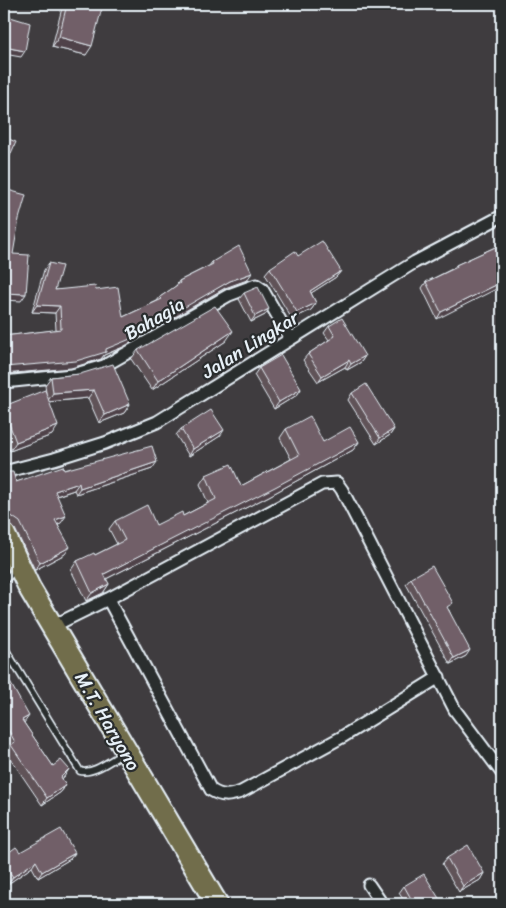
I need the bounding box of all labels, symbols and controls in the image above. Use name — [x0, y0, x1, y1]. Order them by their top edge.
street label: Bahagia — [118, 288, 191, 349]
street label: Jalan Lingkar — [194, 301, 307, 388]
street label: M.T. Haryono — [66, 665, 149, 777]

